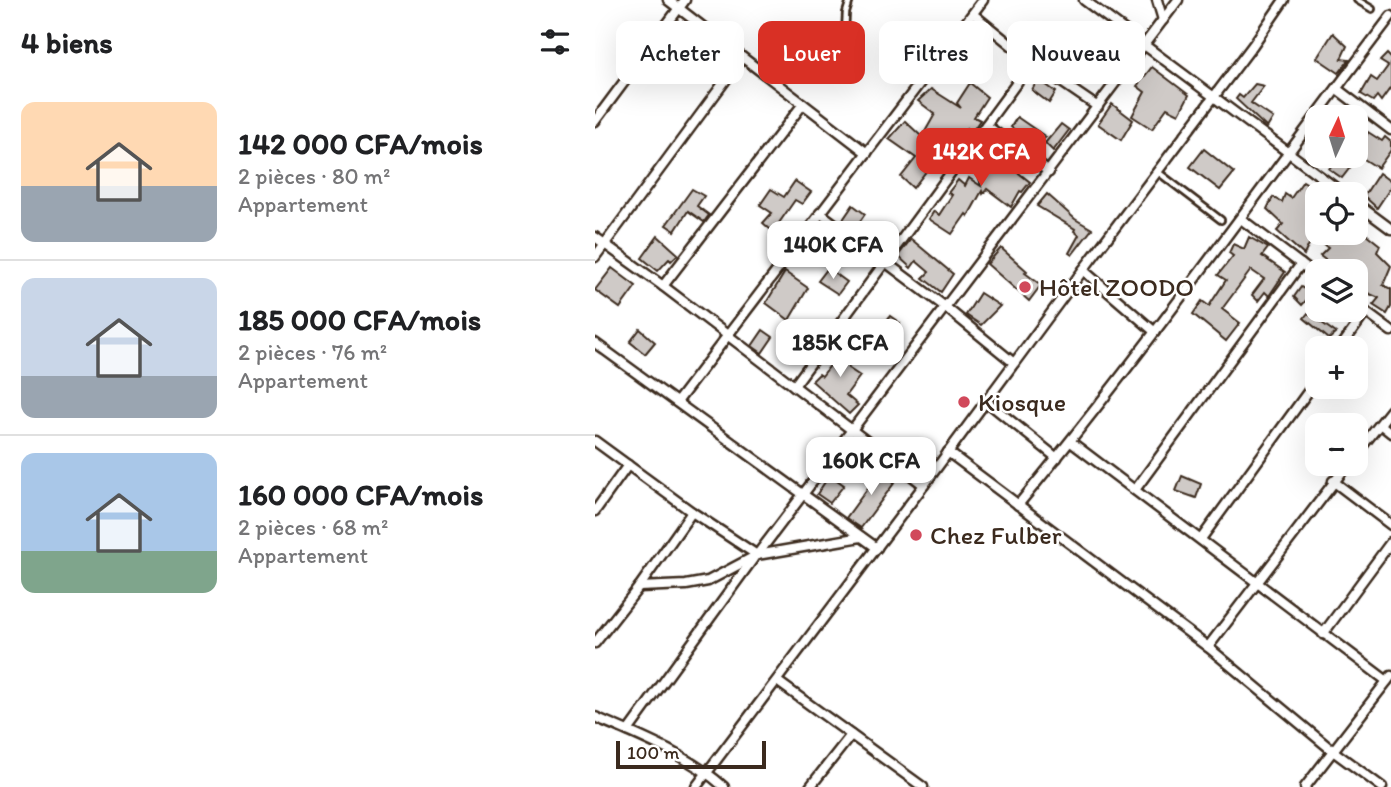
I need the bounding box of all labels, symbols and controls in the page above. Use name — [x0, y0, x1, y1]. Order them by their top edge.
chip: Acheter — [616, 21, 744, 84]
chip: Louer — [758, 21, 865, 84]
chip: Filtres — [879, 21, 993, 84]
chip: Nouveau — [1007, 21, 1145, 84]
icon: filters — [536, 23, 574, 61]
text: 4 biens — [21, 24, 113, 61]
north arrow — [1305, 105, 1369, 168]
map controls — [1305, 105, 1368, 476]
text: 142 000 CFA/mois — [238, 125, 483, 162]
pin: 142K CFA — [909, 128, 1053, 188]
icon: home — [77, 130, 161, 214]
text: 142K CFA — [932, 137, 1030, 165]
text: 2 pièces · 80 m² — [238, 162, 390, 190]
button: locate — [1305, 182, 1368, 245]
text: Appartement — [238, 190, 368, 218]
pin: 140K CFA — [761, 222, 905, 281]
text: 140K CFA — [783, 230, 883, 258]
button: layers — [1305, 259, 1368, 322]
place label: Hôtel ZOODO — [1039, 271, 1194, 303]
marker: Hôtel ZOODO — [1017, 279, 1033, 295]
text: 185 000 CFA/mois — [238, 301, 481, 338]
icon: home — [77, 306, 161, 390]
pin: 185K CFA — [768, 320, 912, 379]
text: 185K CFA — [792, 328, 888, 356]
button: + — [1305, 336, 1368, 399]
text: 2 pièces · 76 m² — [238, 338, 387, 366]
text: Appartement — [238, 366, 368, 394]
place label: Kiosque — [978, 386, 1066, 418]
marker: Kiosque — [956, 394, 972, 410]
button: − — [1305, 413, 1368, 476]
pin: 160K CFA — [799, 438, 943, 497]
text: 160K CFA — [822, 446, 920, 474]
text: 160 000 CFA/mois — [238, 476, 483, 513]
icon: home — [77, 481, 161, 565]
text: 2 pièces · 68 m² — [238, 513, 388, 541]
place label: Chez Fulber — [930, 519, 1062, 551]
marker: Chez Fulber — [908, 527, 924, 543]
text: Appartement — [238, 541, 368, 569]
scale bar — [616, 738, 767, 770]
text: 100 m — [627, 741, 679, 764]

